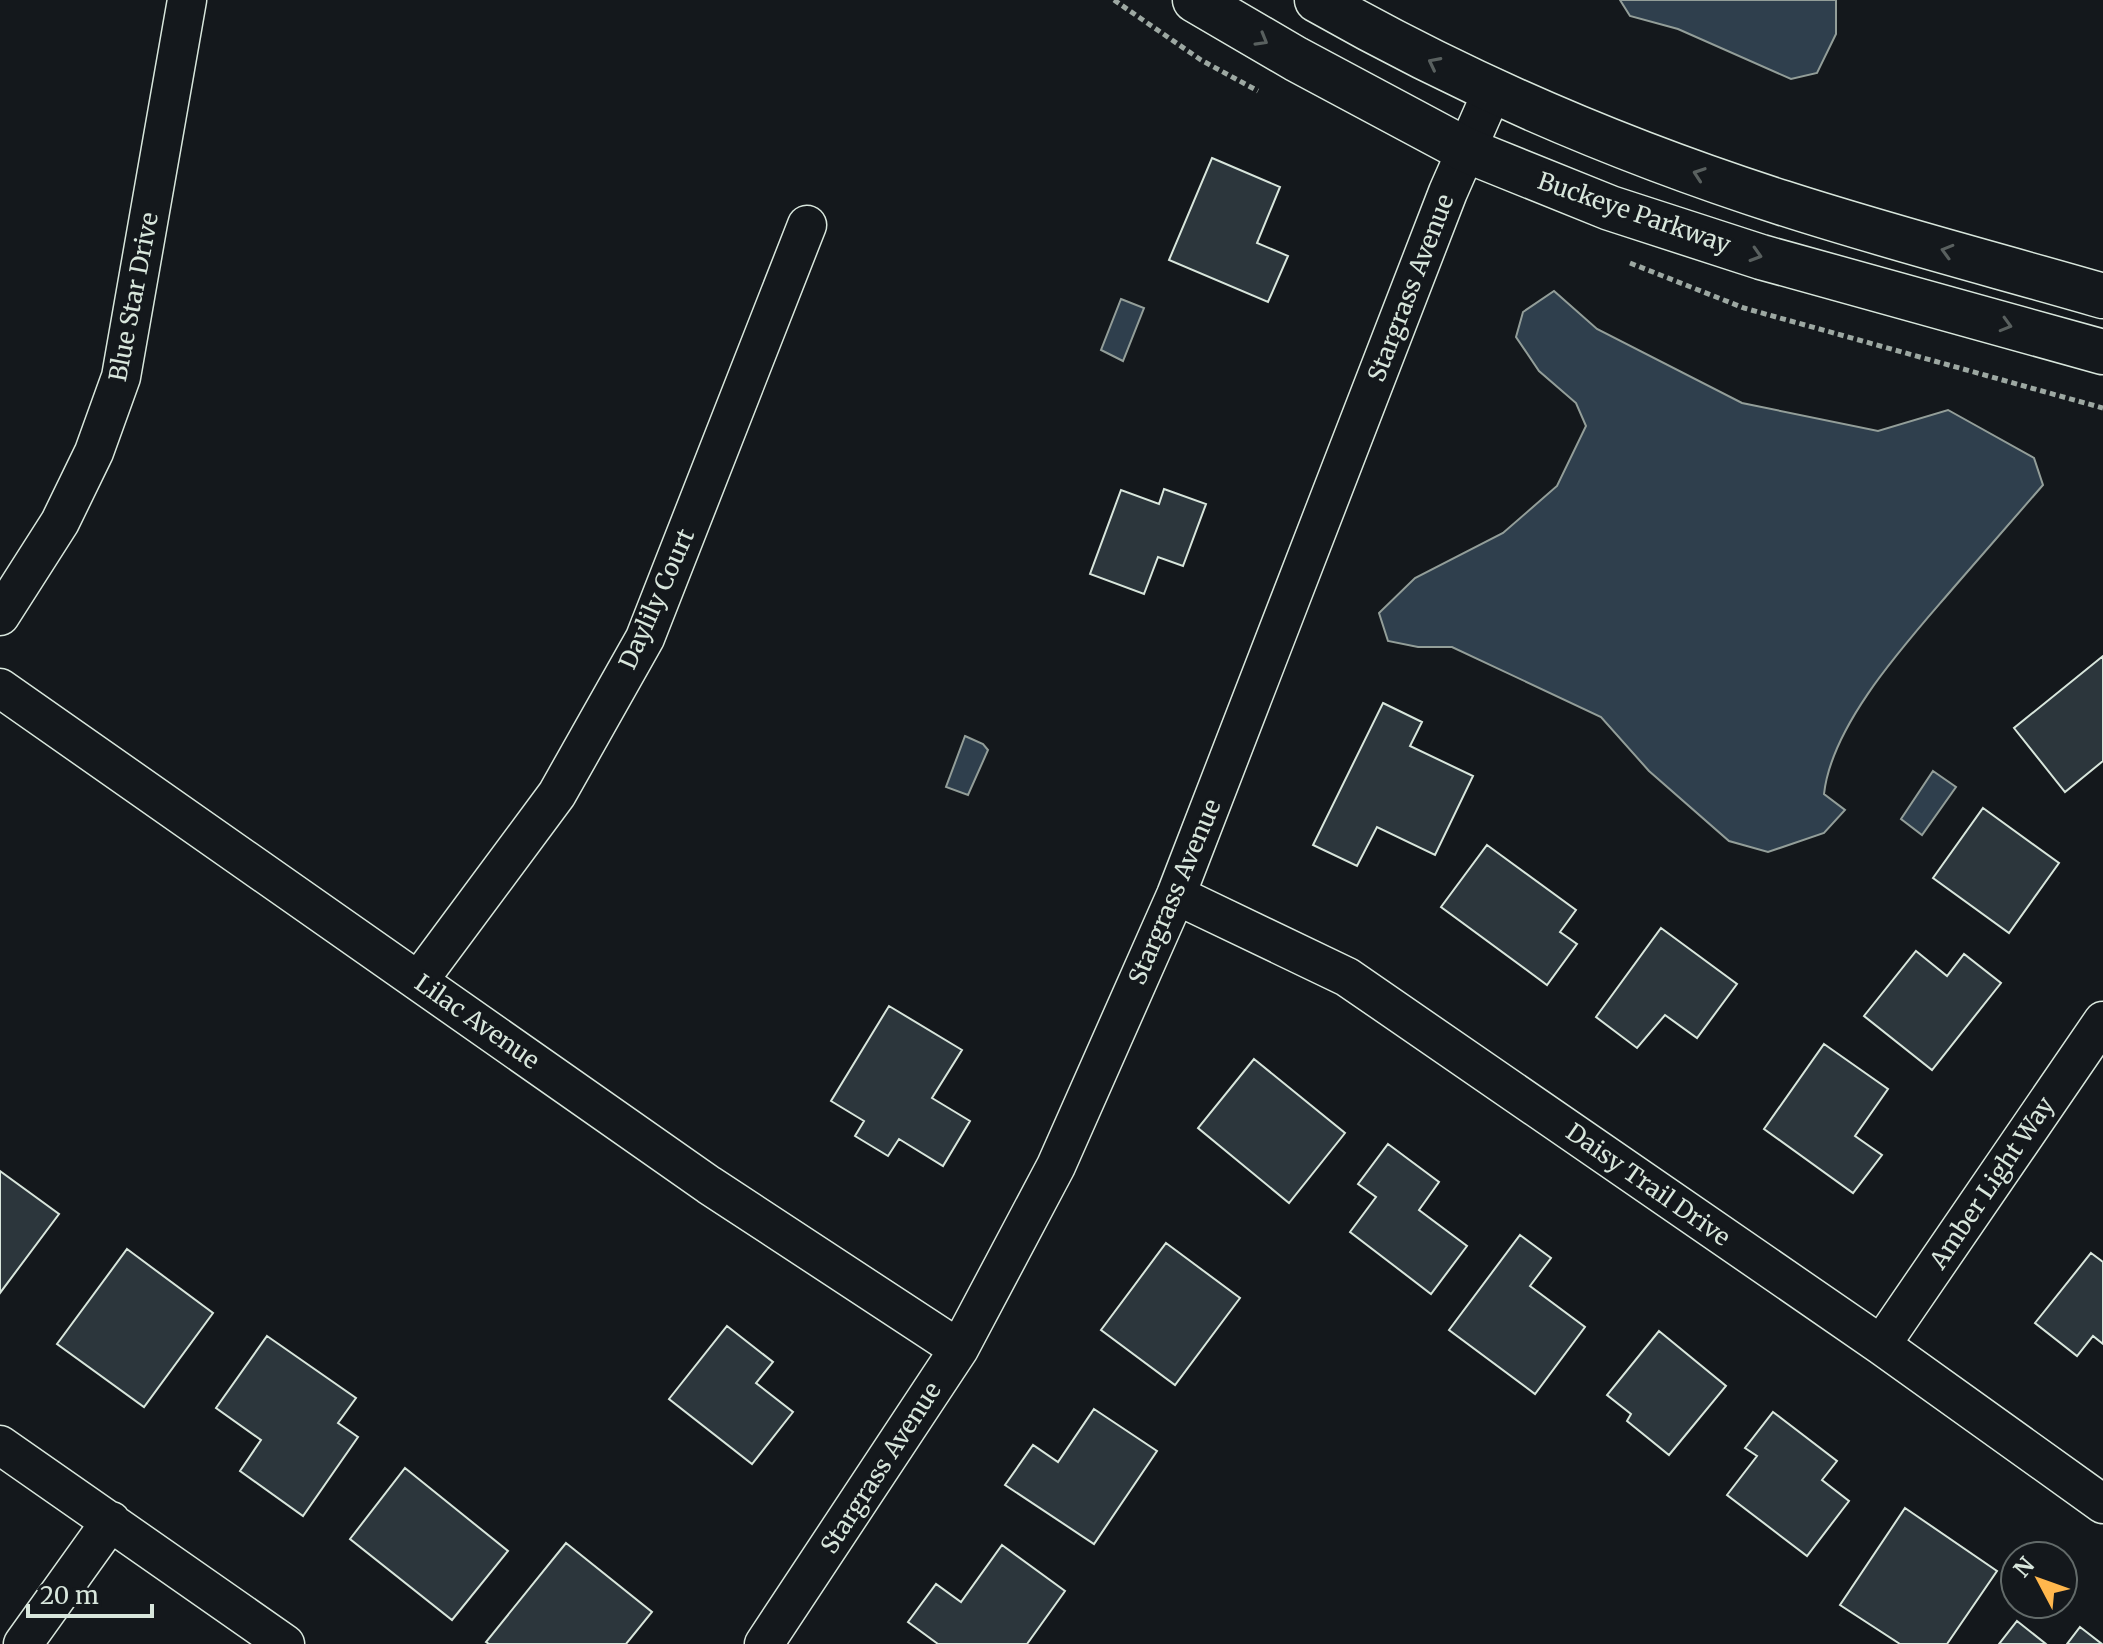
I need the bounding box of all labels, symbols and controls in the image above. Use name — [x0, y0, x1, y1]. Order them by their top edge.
one-way arrow — [1253, 30, 1268, 46]
one-way arrow — [1427, 57, 1442, 72]
street label: Buckeye Parkway — [1534, 165, 1735, 260]
one-way arrow — [1693, 167, 1707, 183]
street label: Stargrass Avenue — [1361, 190, 1461, 386]
street label: Blue Star Drive — [102, 210, 165, 384]
one-way arrow — [1941, 244, 1955, 260]
one-way arrow — [1748, 246, 1762, 262]
one-way arrow — [1999, 315, 2013, 332]
street label: Daylily Court — [612, 523, 702, 674]
street label: Stargrass Avenue — [1122, 794, 1228, 989]
street label: Lilac Avenue — [409, 967, 545, 1076]
street label: Amber Light Way — [1922, 1091, 2061, 1275]
street label: Daisy Trail Drive — [1560, 1116, 1736, 1253]
street label: Stargrass Avenue — [814, 1376, 948, 1559]
north arrow — [1999, 1540, 2079, 1620]
text: N — [2008, 1551, 2041, 1583]
scale bar — [28, 1568, 152, 1618]
text: 20 m — [40, 1580, 99, 1611]

